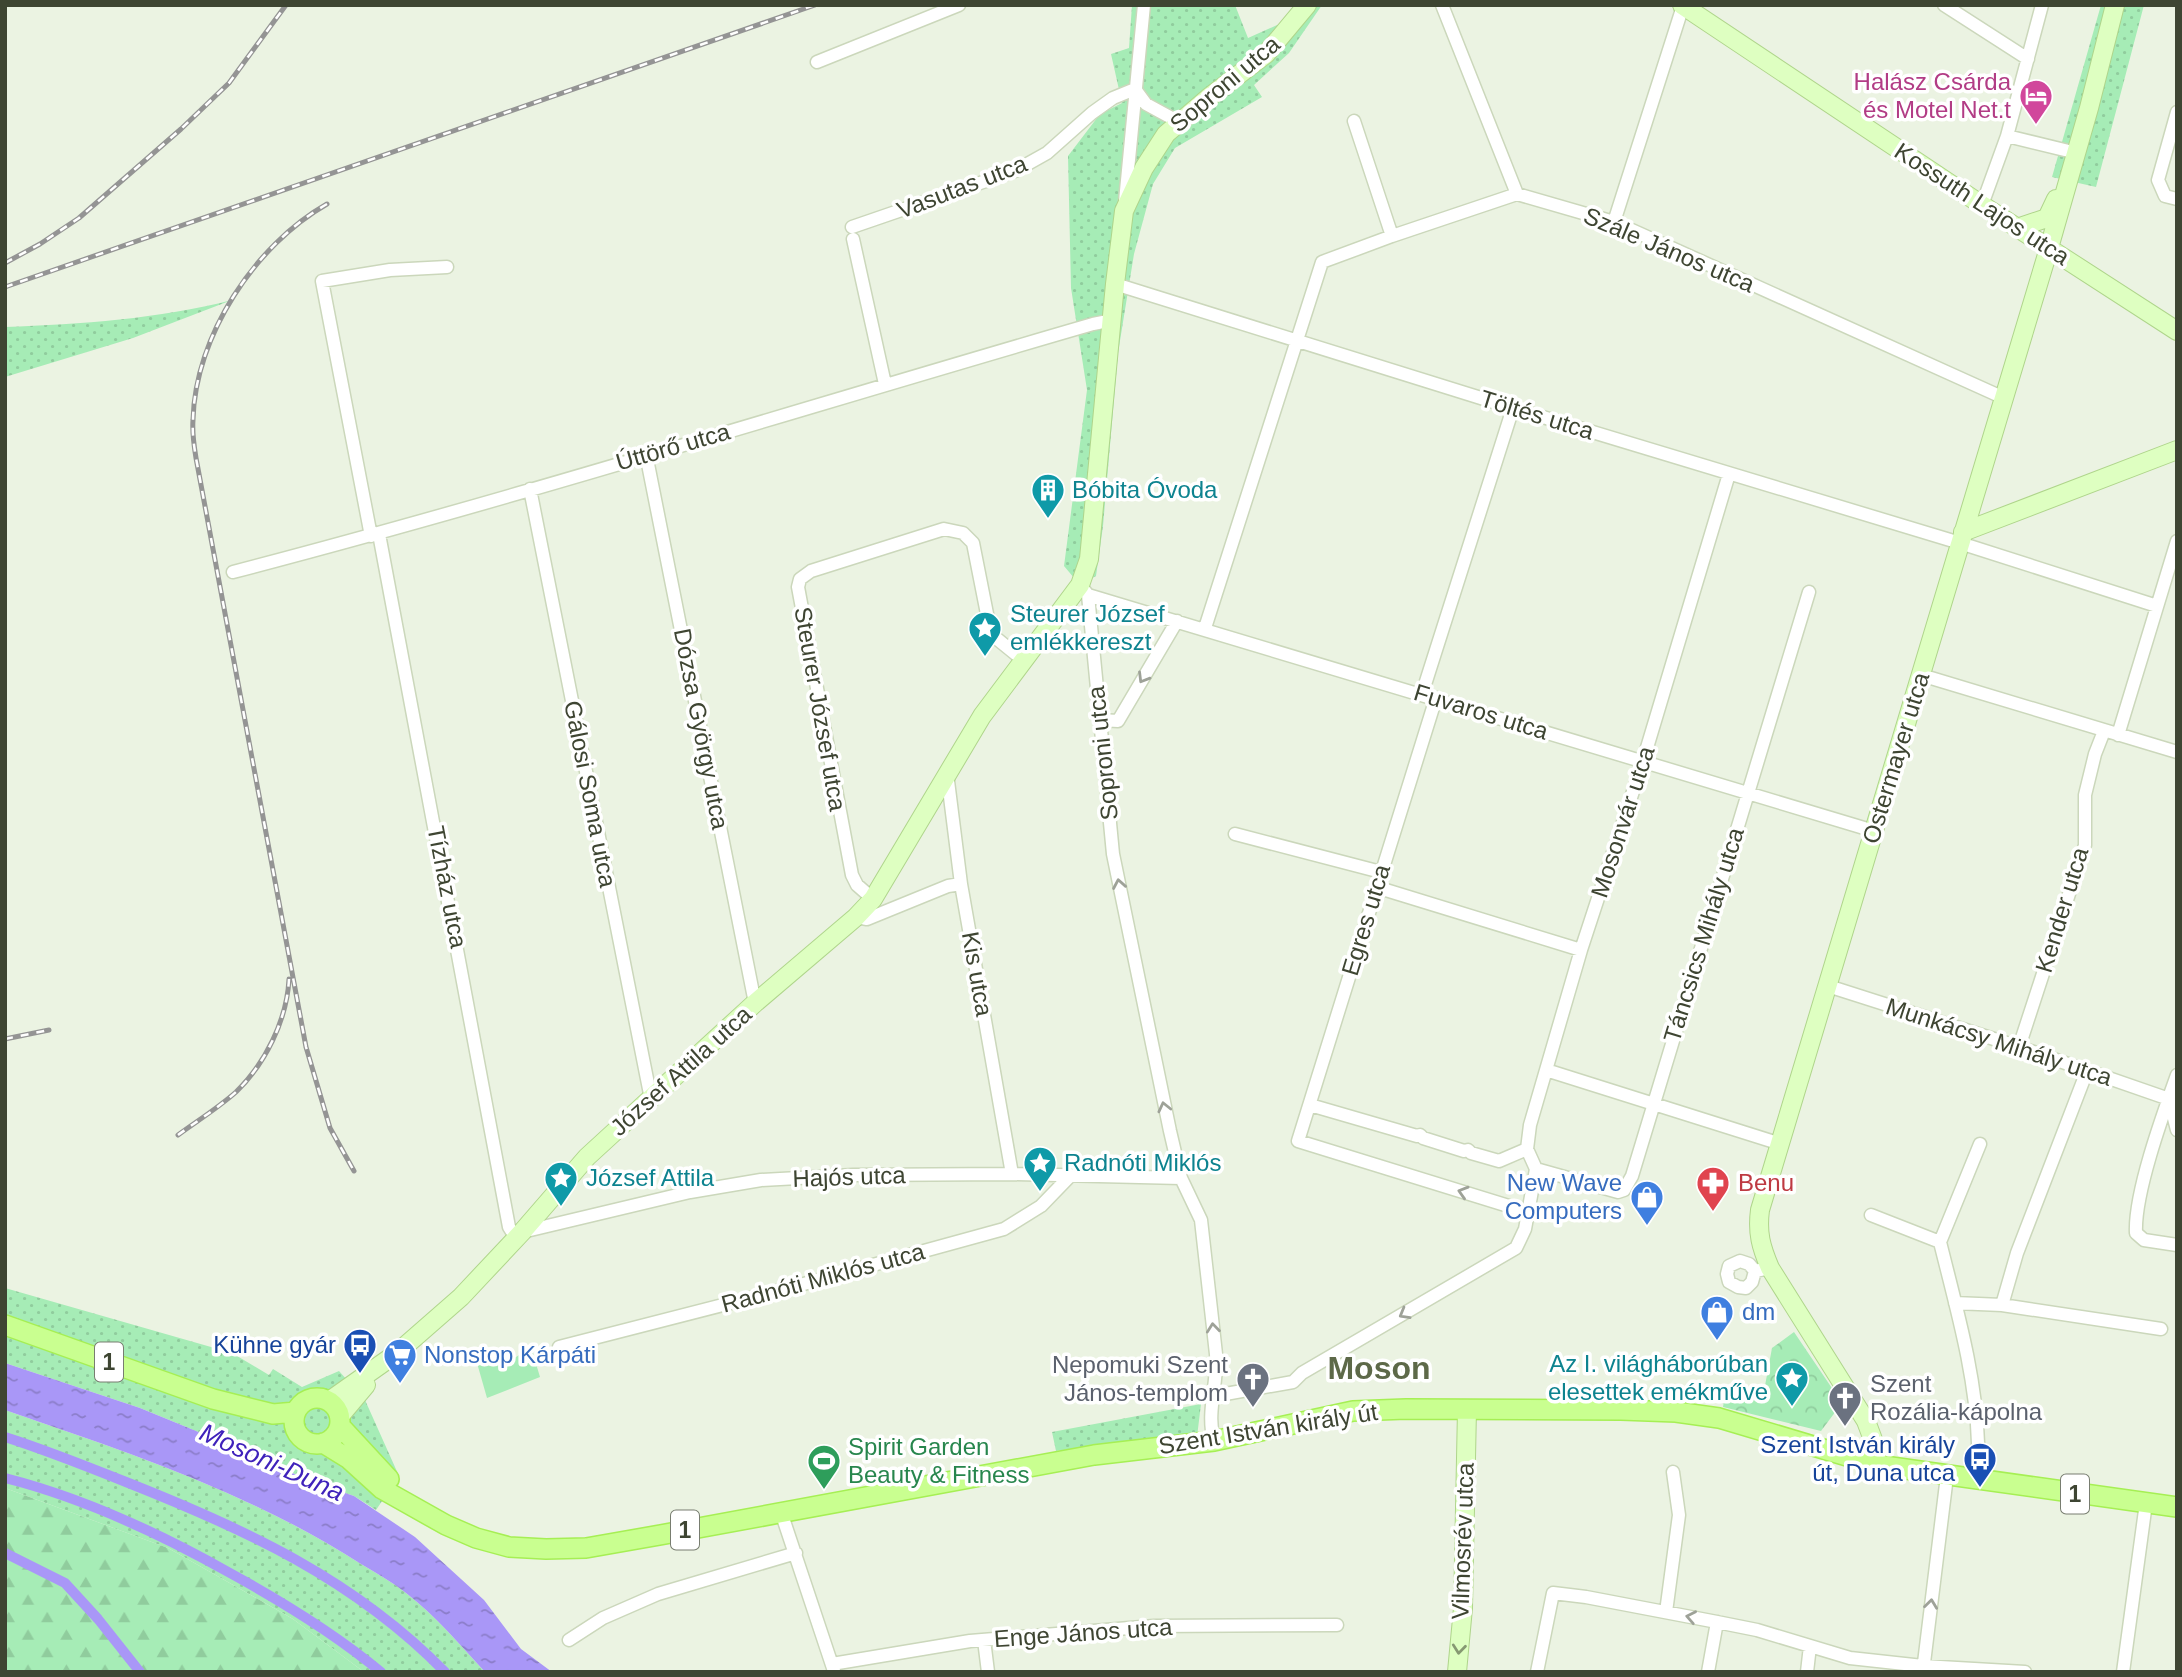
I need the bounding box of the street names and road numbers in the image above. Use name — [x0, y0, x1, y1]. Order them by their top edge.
street label: Soproni utca — [1164, 30, 1285, 137]
street label: Kossuth Lajos utca — [1890, 137, 2075, 270]
street label: Vasutas utca — [893, 149, 1031, 224]
street label: Szále János utca — [1580, 201, 1759, 298]
street label: Töltés utca — [1477, 384, 1598, 445]
street label: Úttörő utca — [613, 417, 734, 476]
street label: Steurer József utca — [789, 605, 852, 814]
street label: Dózsa György utca — [669, 626, 734, 832]
street label: Ostermayer utca — [1857, 668, 1935, 847]
street label: Fuvaros utca — [1411, 678, 1552, 745]
street label: Soproni utca — [1082, 684, 1123, 821]
street label: Gálosi Soma utca — [559, 698, 622, 890]
street label: Mosonvár utca — [1585, 742, 1660, 901]
street label: Tízház utca — [422, 823, 473, 951]
street label: Táncsics Mihály utca — [1658, 824, 1749, 1045]
street label: Kender utca — [2030, 843, 2094, 976]
street label: Egres utca — [1336, 860, 1395, 979]
street label: Kis utca — [957, 930, 998, 1019]
street label: Munkácsy Mihály utca — [1883, 992, 2116, 1091]
street label: József Attila utca — [605, 1000, 757, 1141]
street label: Hajós utca — [792, 1161, 907, 1192]
street label: Radnóti Miklós utca — [718, 1237, 928, 1318]
road number: 1 — [95, 1343, 123, 1382]
street label: Szent István király út — [1156, 1398, 1380, 1459]
street label: Vilmosrév utca — [1446, 1461, 1479, 1620]
road number: 1 — [2061, 1474, 2089, 1513]
road number: 1 — [671, 1511, 699, 1550]
street label: Enge János utca — [993, 1613, 1174, 1652]

